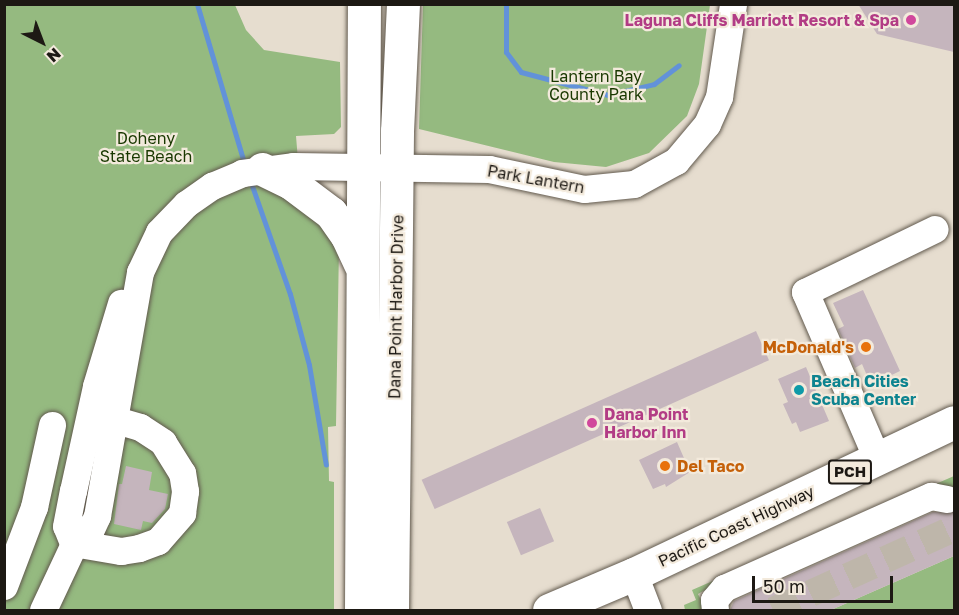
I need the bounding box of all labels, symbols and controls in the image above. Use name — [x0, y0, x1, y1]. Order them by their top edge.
place label: Laguna Cliffs Marriott Resort & Spa — [625, 10, 899, 30]
north arrow — [12, 12, 72, 72]
marker: Laguna Cliffs Marriott Resort & Spa — [904, 13, 918, 27]
text: N — [43, 44, 65, 67]
park label: Lantern Bay County Park — [549, 66, 643, 104]
park label: Doheny State Beach — [100, 128, 192, 166]
street label: Park Lantern — [486, 161, 586, 197]
street label: Dana Point Harbor Drive — [385, 215, 407, 399]
place label: McDonald's — [763, 337, 854, 357]
marker: McDonald's — [859, 340, 873, 354]
place label: Beach Cities Scuba Center — [811, 371, 916, 409]
marker: Beach Cities Scuba Center — [792, 383, 806, 397]
place label: Dana Point Harbor Inn — [604, 404, 688, 442]
marker: Dana Point Harbor Inn — [585, 416, 599, 430]
place label: Del Taco — [677, 456, 744, 476]
marker: Del Taco — [658, 459, 672, 473]
road number: PCH — [828, 460, 872, 484]
street label: Pacific Coast Highway — [655, 481, 817, 571]
scale bar — [755, 564, 896, 602]
text: 50 m — [763, 575, 805, 597]

